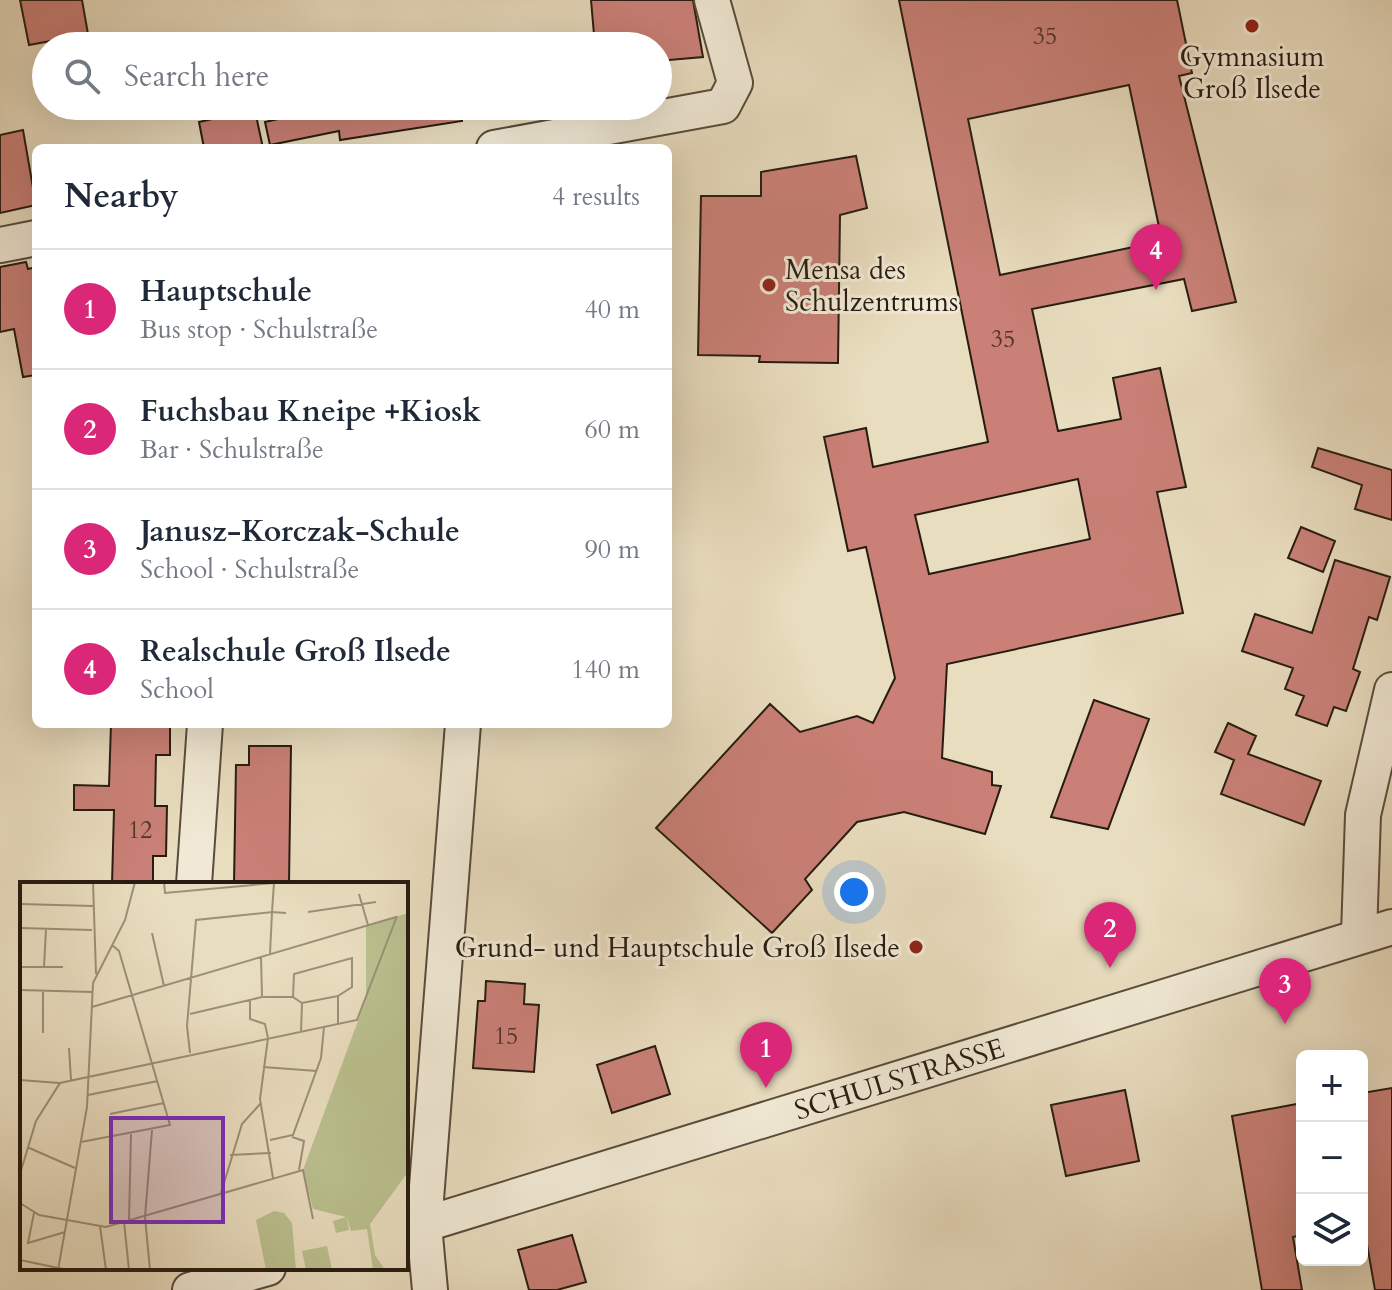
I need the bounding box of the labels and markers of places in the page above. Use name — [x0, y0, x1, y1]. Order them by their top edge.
marker: Gymnasium Groß Ilsede — [1243, 17, 1261, 35]
place label: Gymnasium Groß Ilsede — [1180, 38, 1325, 108]
pin: 4 — [1130, 224, 1182, 290]
place label: Mensa des Schulzentrums — [785, 251, 958, 321]
marker: Mensa des Schulzentrums — [760, 276, 778, 294]
pin: 2 — [1084, 902, 1136, 968]
place label: Grund- und Hauptschule Groß Ilsede — [455, 929, 900, 967]
marker: Grund- und Hauptschule Groß Ilsede — [907, 938, 925, 956]
pin: 3 — [1259, 958, 1311, 1024]
pin: 1 — [740, 1022, 792, 1088]

